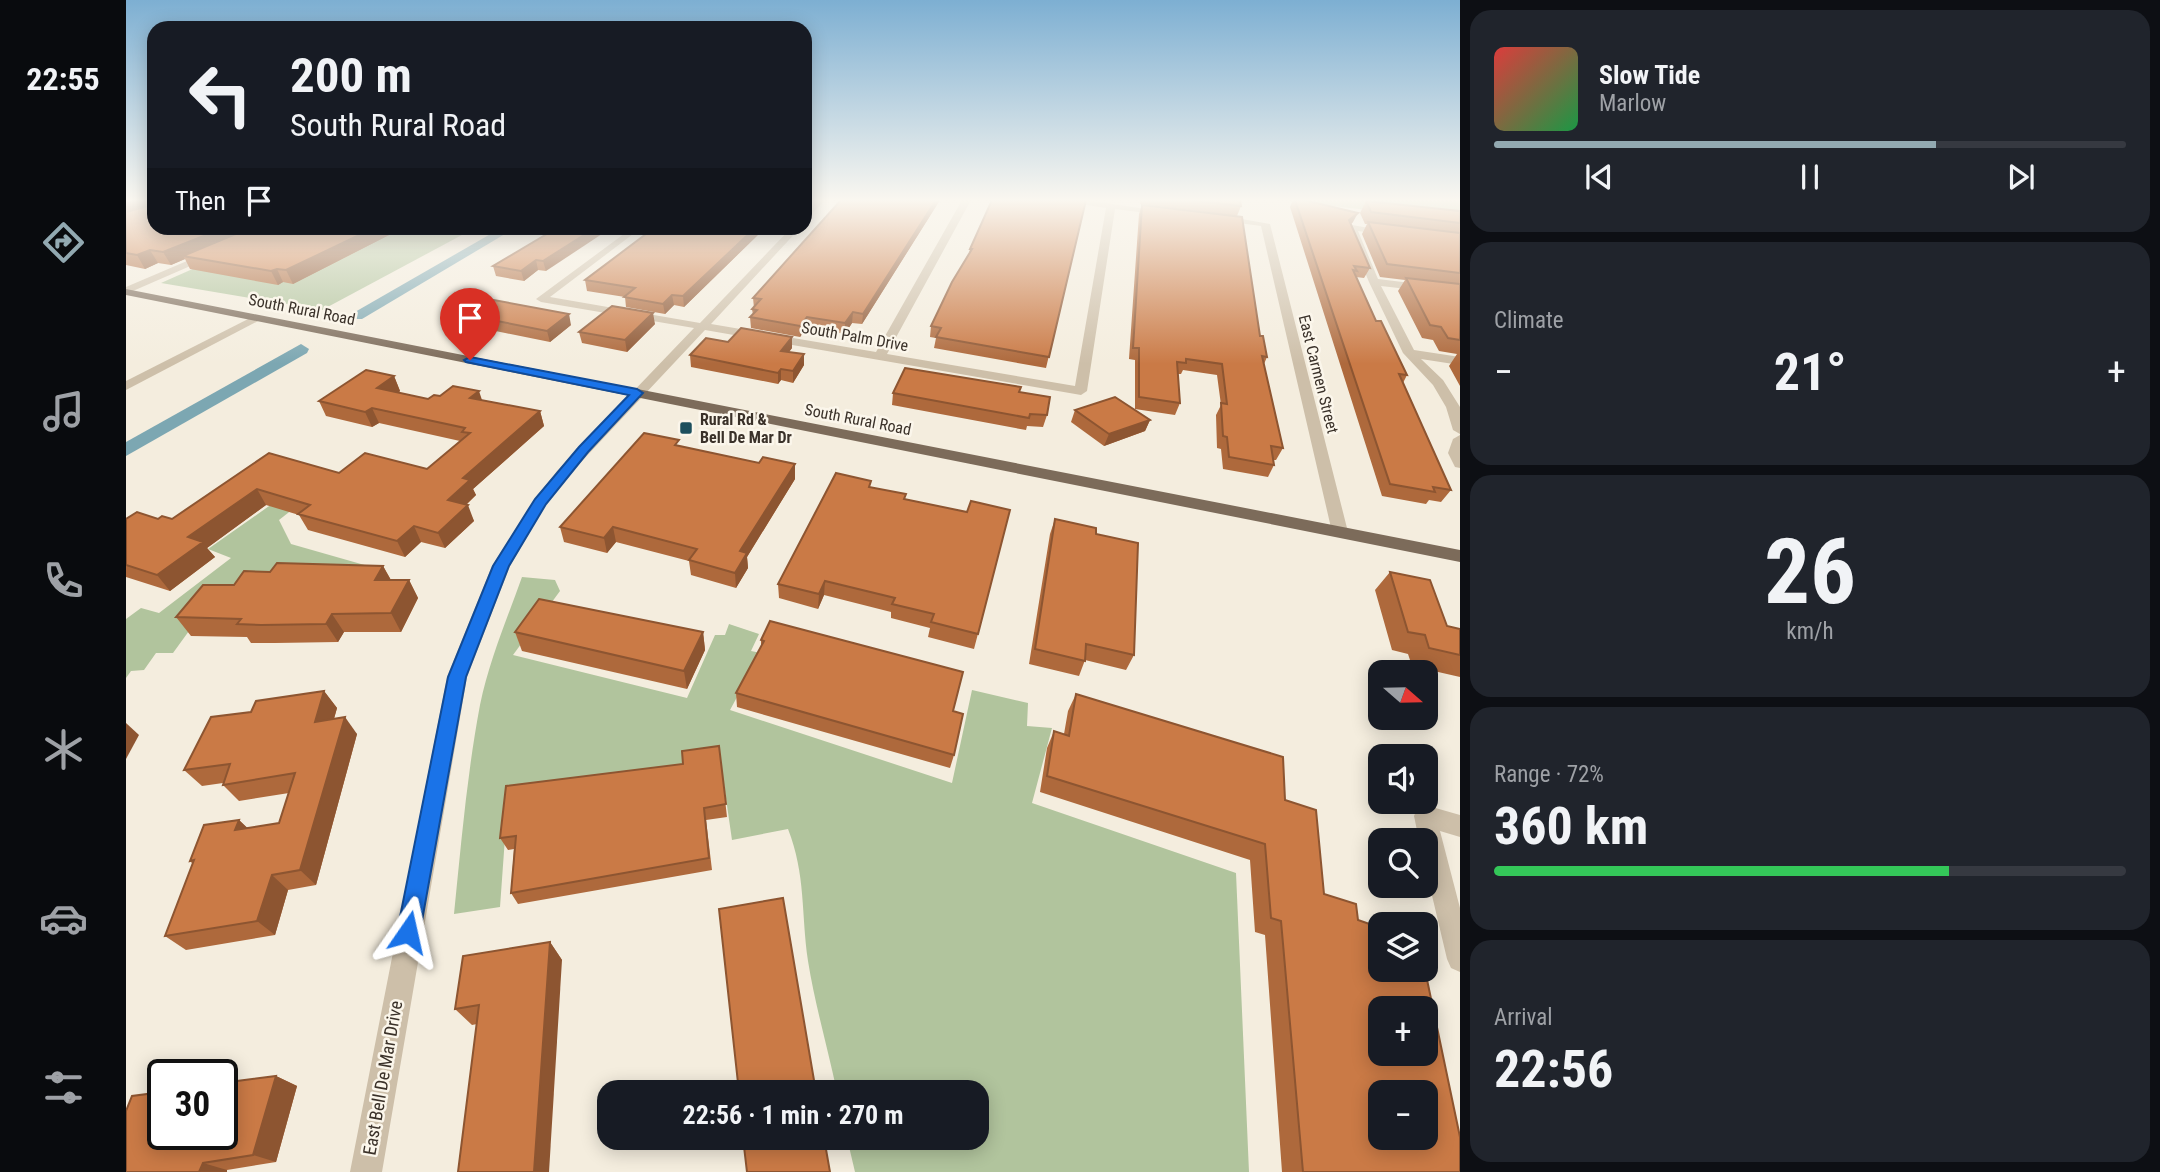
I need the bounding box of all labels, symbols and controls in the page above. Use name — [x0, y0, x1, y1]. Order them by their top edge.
text: 200 m — [290, 47, 412, 104]
icon: left — [175, 49, 266, 140]
text: 22:55 — [26, 60, 100, 98]
text: Slow Tide — [1599, 60, 1700, 90]
text: Marlow — [1599, 90, 1666, 117]
text: South Rural Road — [290, 106, 506, 144]
icon: previous — [1580, 158, 1618, 196]
icon: pause — [1791, 158, 1829, 196]
icon: next — [2002, 158, 2040, 196]
icon: arrive — [240, 182, 278, 220]
text: Then — [175, 186, 226, 216]
icon: directions — [39, 218, 88, 267]
pin — [440, 288, 500, 360]
street label: South Rural Road — [247, 290, 357, 329]
icon: arrive — [451, 299, 489, 337]
text: Climate — [1494, 307, 1564, 334]
street label: East Carmen Street — [1295, 313, 1342, 436]
street label: South Palm Drive — [800, 318, 910, 355]
text: 21° — [1774, 342, 1846, 403]
text: − — [1494, 350, 1513, 394]
text: + — [2107, 350, 2126, 394]
icon: music — [39, 387, 88, 436]
street label: South Rural Road — [803, 400, 913, 439]
place label: Rural Rd & Bell De Mar Dr — [700, 410, 792, 447]
marker: Rural Rd & Bell De Mar Dr — [678, 420, 694, 436]
text: 26 — [1764, 519, 1856, 625]
icon: phone — [39, 556, 88, 605]
text: km/h — [1786, 618, 1834, 645]
north arrow — [1368, 660, 1438, 730]
map controls — [1368, 660, 1438, 1150]
icon: climate — [39, 725, 88, 774]
button: sound — [1368, 744, 1438, 814]
text: Range · 72% — [1494, 761, 1604, 788]
text: 360 km — [1494, 796, 1648, 857]
button: search — [1368, 828, 1438, 898]
icon: car — [39, 894, 88, 943]
position arrow — [371, 895, 445, 969]
button: layers — [1368, 912, 1438, 982]
button: + — [1368, 996, 1438, 1066]
street label: East Bell De Mar Drive — [359, 999, 406, 1157]
text: Arrival — [1494, 1004, 1553, 1031]
text: 22:56 — [1494, 1039, 1613, 1100]
speed limit sign: 30 — [147, 1059, 238, 1150]
icon: filters — [39, 1063, 88, 1112]
button: − — [1368, 1080, 1438, 1150]
text: 22:56 · 1 min · 270 m — [683, 1100, 903, 1130]

